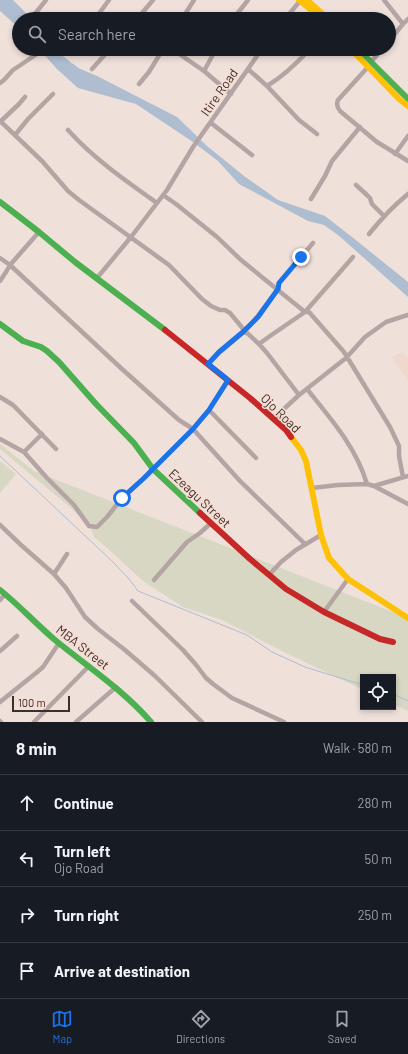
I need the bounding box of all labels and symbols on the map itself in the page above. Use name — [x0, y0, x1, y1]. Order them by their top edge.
street label: Itire Road — [197, 65, 241, 119]
route end — [292, 248, 310, 266]
street label: Ojo Road — [258, 390, 304, 436]
street label: Ezeagu Street — [166, 465, 234, 531]
route start — [113, 489, 131, 507]
street label: MBA Street — [53, 621, 113, 673]
scale bar — [12, 694, 70, 713]

